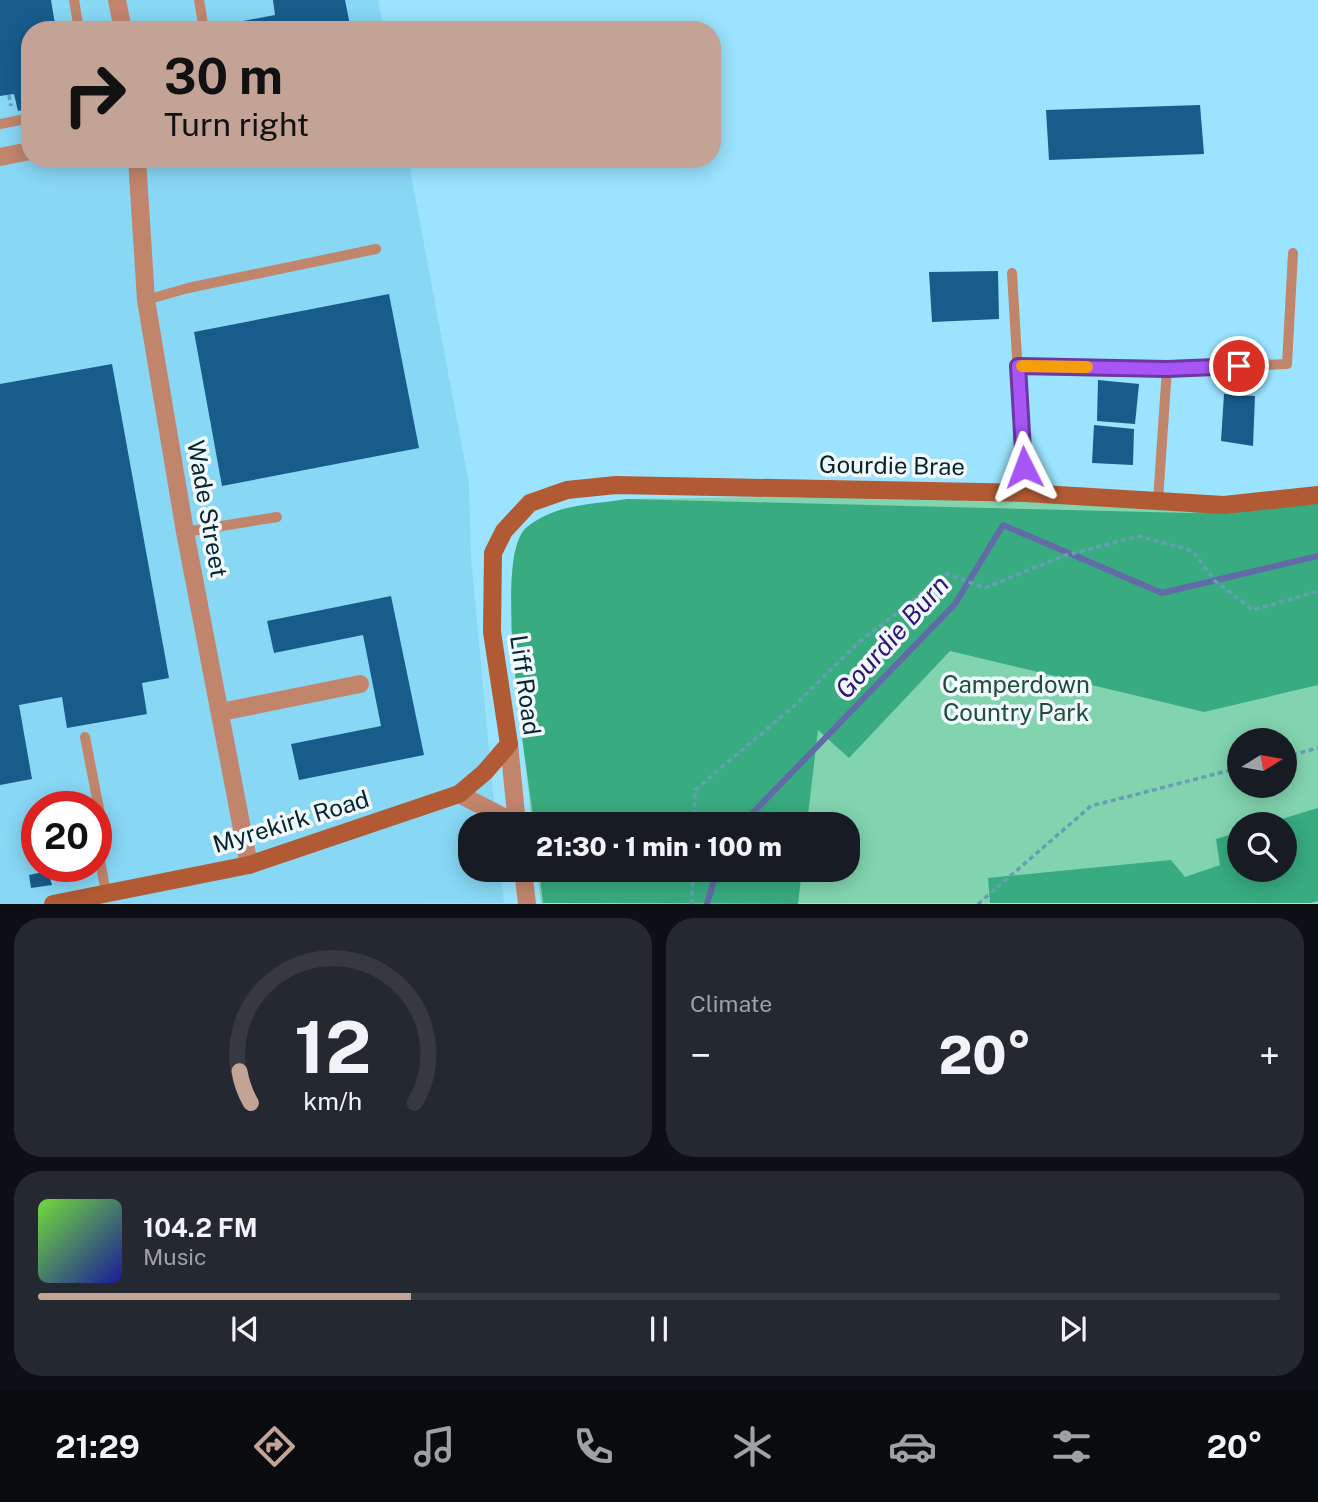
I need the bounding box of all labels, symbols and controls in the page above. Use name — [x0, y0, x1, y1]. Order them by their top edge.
text: 30 m — [164, 47, 283, 105]
icon: right — [49, 49, 140, 140]
text: Turn right — [164, 106, 309, 143]
pin — [1209, 336, 1269, 396]
icon: arrive — [1220, 347, 1258, 385]
position arrow — [987, 430, 1061, 504]
street label: Wade Street — [182, 438, 234, 580]
street label: Gourdie Brae — [819, 450, 965, 480]
water label: Gourdie Burn — [828, 569, 955, 704]
street label: Liff Road — [505, 633, 547, 737]
park label: Camperdown Country Park — [942, 670, 1090, 726]
north arrow — [1227, 728, 1297, 798]
map controls — [1227, 728, 1297, 882]
street label: Myrekirk Road — [209, 784, 372, 858]
speed limit sign: 20 — [21, 791, 112, 882]
button: search — [1227, 812, 1297, 882]
text: 21:30 · 1 min · 100 m — [536, 831, 782, 862]
text: Climate — [690, 990, 772, 1017]
text: 12 — [294, 1005, 372, 1090]
text: 20° — [938, 1025, 1032, 1086]
text: − — [690, 1033, 711, 1078]
text: + — [1259, 1033, 1280, 1078]
text: km/h — [304, 1086, 362, 1116]
text: 104.2 FM — [143, 1212, 258, 1243]
text: Music — [143, 1243, 207, 1270]
icon: previous — [226, 1310, 264, 1348]
icon: pause — [640, 1310, 678, 1348]
icon: next — [1054, 1310, 1092, 1348]
icon: directions — [250, 1422, 299, 1471]
icon: music — [410, 1422, 459, 1471]
icon: phone — [569, 1422, 618, 1471]
icon: climate — [728, 1422, 777, 1471]
icon: car — [888, 1422, 937, 1471]
icon: filters — [1047, 1422, 1096, 1471]
text: 21:29 — [55, 1428, 140, 1465]
text: 20° — [1207, 1428, 1263, 1465]

